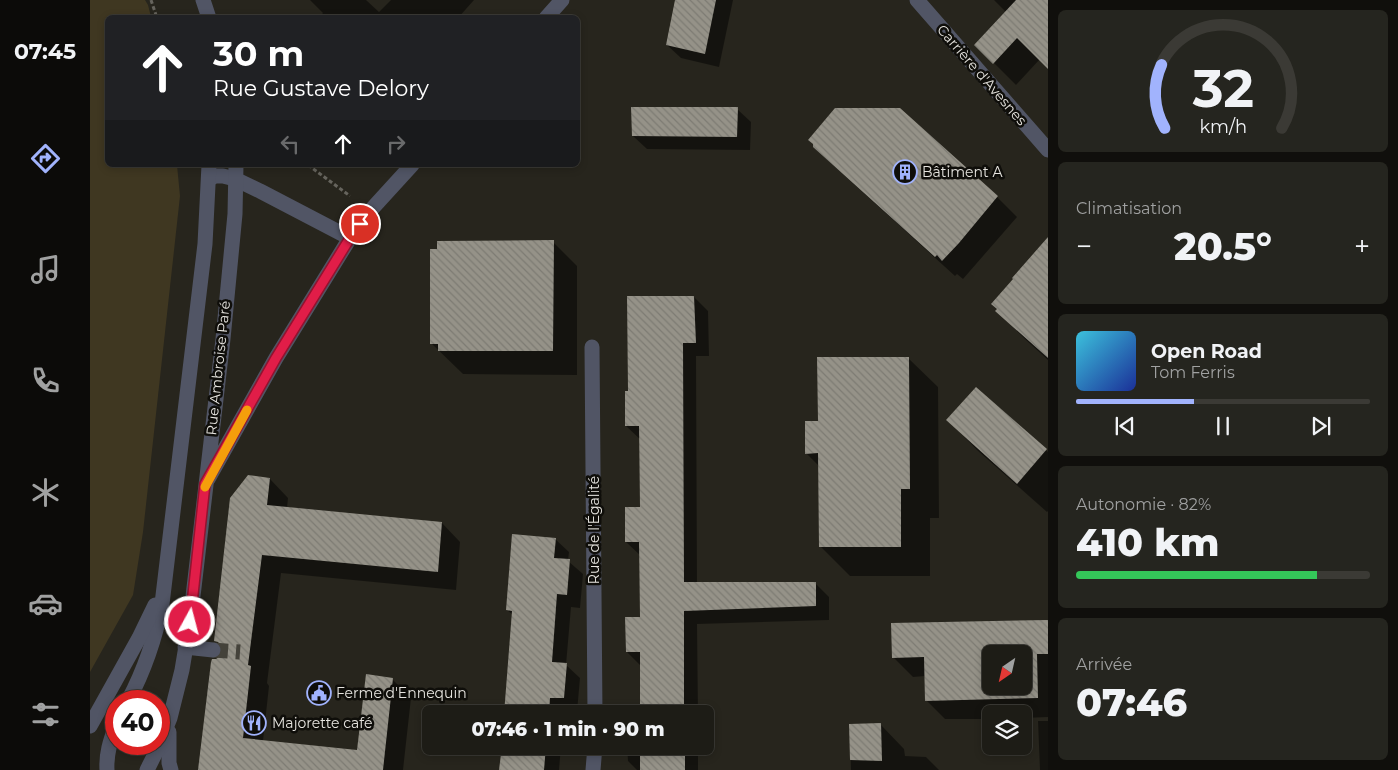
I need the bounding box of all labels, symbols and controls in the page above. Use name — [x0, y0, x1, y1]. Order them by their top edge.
street label: Carrière d'Avesnes — [933, 21, 1031, 129]
text: 30 m — [213, 32, 304, 75]
icon: ahead — [130, 35, 195, 100]
text: 07:45 — [14, 38, 76, 65]
text: 32 — [1191, 57, 1254, 120]
text: Rue Gustave Delory — [213, 75, 429, 102]
text: km/h — [1199, 116, 1247, 137]
icon: left — [276, 130, 304, 158]
icon: ahead — [329, 130, 357, 158]
icon: right — [382, 130, 410, 158]
icon: directions — [28, 141, 63, 176]
building icon: Bâtiment A — [892, 159, 918, 185]
place label: Bâtiment A — [922, 163, 1003, 181]
text: Climatisation — [1076, 199, 1182, 218]
pin — [339, 203, 381, 245]
icon: arrive — [346, 210, 374, 238]
text: 20.5° — [1174, 223, 1272, 270]
text: − — [1076, 229, 1092, 263]
text: + — [1354, 229, 1370, 263]
icon: music — [28, 252, 63, 287]
street label: Rue Ambroise Paré — [202, 300, 234, 436]
text: Open Road — [1151, 340, 1262, 363]
icon: phone — [28, 363, 63, 398]
text: Tom Ferris — [1151, 363, 1235, 382]
icon: previous — [1111, 412, 1139, 440]
icon: pause — [1209, 412, 1237, 440]
icon: next — [1307, 412, 1335, 440]
icon: climate — [28, 475, 63, 510]
street label: Rue de l'Égalité — [585, 476, 603, 584]
text: Autonomie · 82% — [1076, 495, 1211, 514]
text: 410 km — [1076, 519, 1220, 566]
icon: car — [28, 586, 63, 621]
position arrow — [163, 595, 215, 647]
north arrow — [982, 645, 1032, 695]
map controls — [982, 645, 1032, 755]
text: Arrivée — [1076, 655, 1132, 674]
text: 07:46 — [1076, 679, 1187, 726]
public building icon: Ferme d'Ennequin — [306, 680, 332, 706]
place label: Ferme d'Ennequin — [336, 684, 467, 702]
speed limit sign: 40 — [105, 690, 170, 755]
icon: filters — [28, 697, 63, 732]
button: layers — [982, 705, 1032, 755]
restaurant icon: Majorette café — [241, 710, 267, 736]
place label: Majorette café — [272, 714, 372, 732]
text: 07:46 · 1 min · 90 m — [472, 718, 665, 741]

